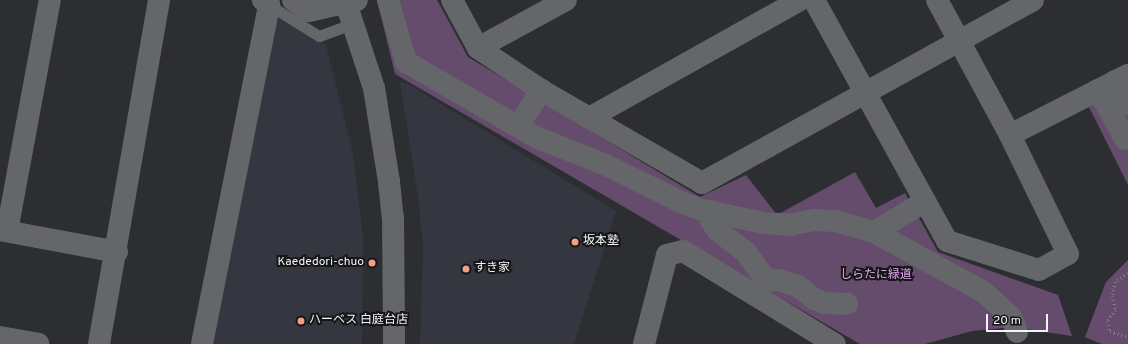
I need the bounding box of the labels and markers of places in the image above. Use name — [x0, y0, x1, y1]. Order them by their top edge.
place label: 坂本塾 — [583, 235, 619, 249]
marker: 坂本塾 — [570, 237, 580, 247]
place label: Kaededori-chuo — [278, 256, 364, 270]
marker: Kaededori-chuo — [367, 258, 377, 268]
place label: すき家 — [474, 262, 510, 276]
marker: すき家 — [461, 264, 471, 274]
place label: ハーベス 白庭台店 — [309, 314, 408, 328]
marker: ハーベス 白庭台店 — [296, 316, 306, 326]

